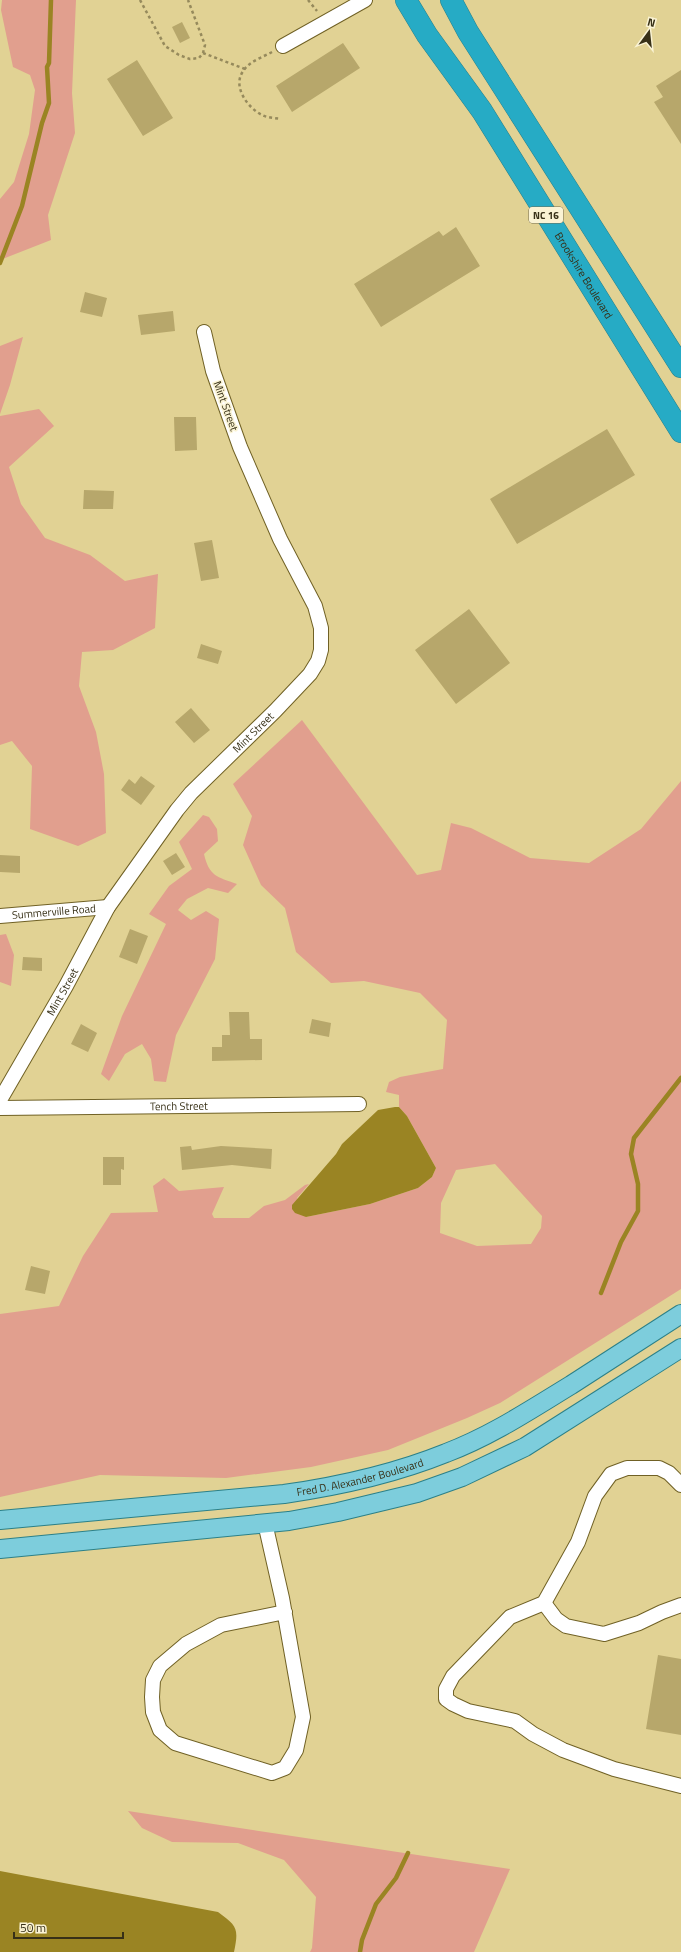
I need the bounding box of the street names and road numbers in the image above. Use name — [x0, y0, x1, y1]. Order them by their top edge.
road number: NC 16 — [529, 207, 563, 223]
street label: Brookshire Boulevard — [551, 229, 617, 322]
street label: Mint Street — [210, 379, 242, 433]
street label: Mint Street — [229, 708, 277, 756]
street label: Summerville Road — [11, 900, 97, 923]
street label: Mint Street — [43, 965, 82, 1018]
street label: Tench Street — [150, 1098, 208, 1114]
street label: Fred D. Alexander Boulevard — [295, 1454, 426, 1500]

